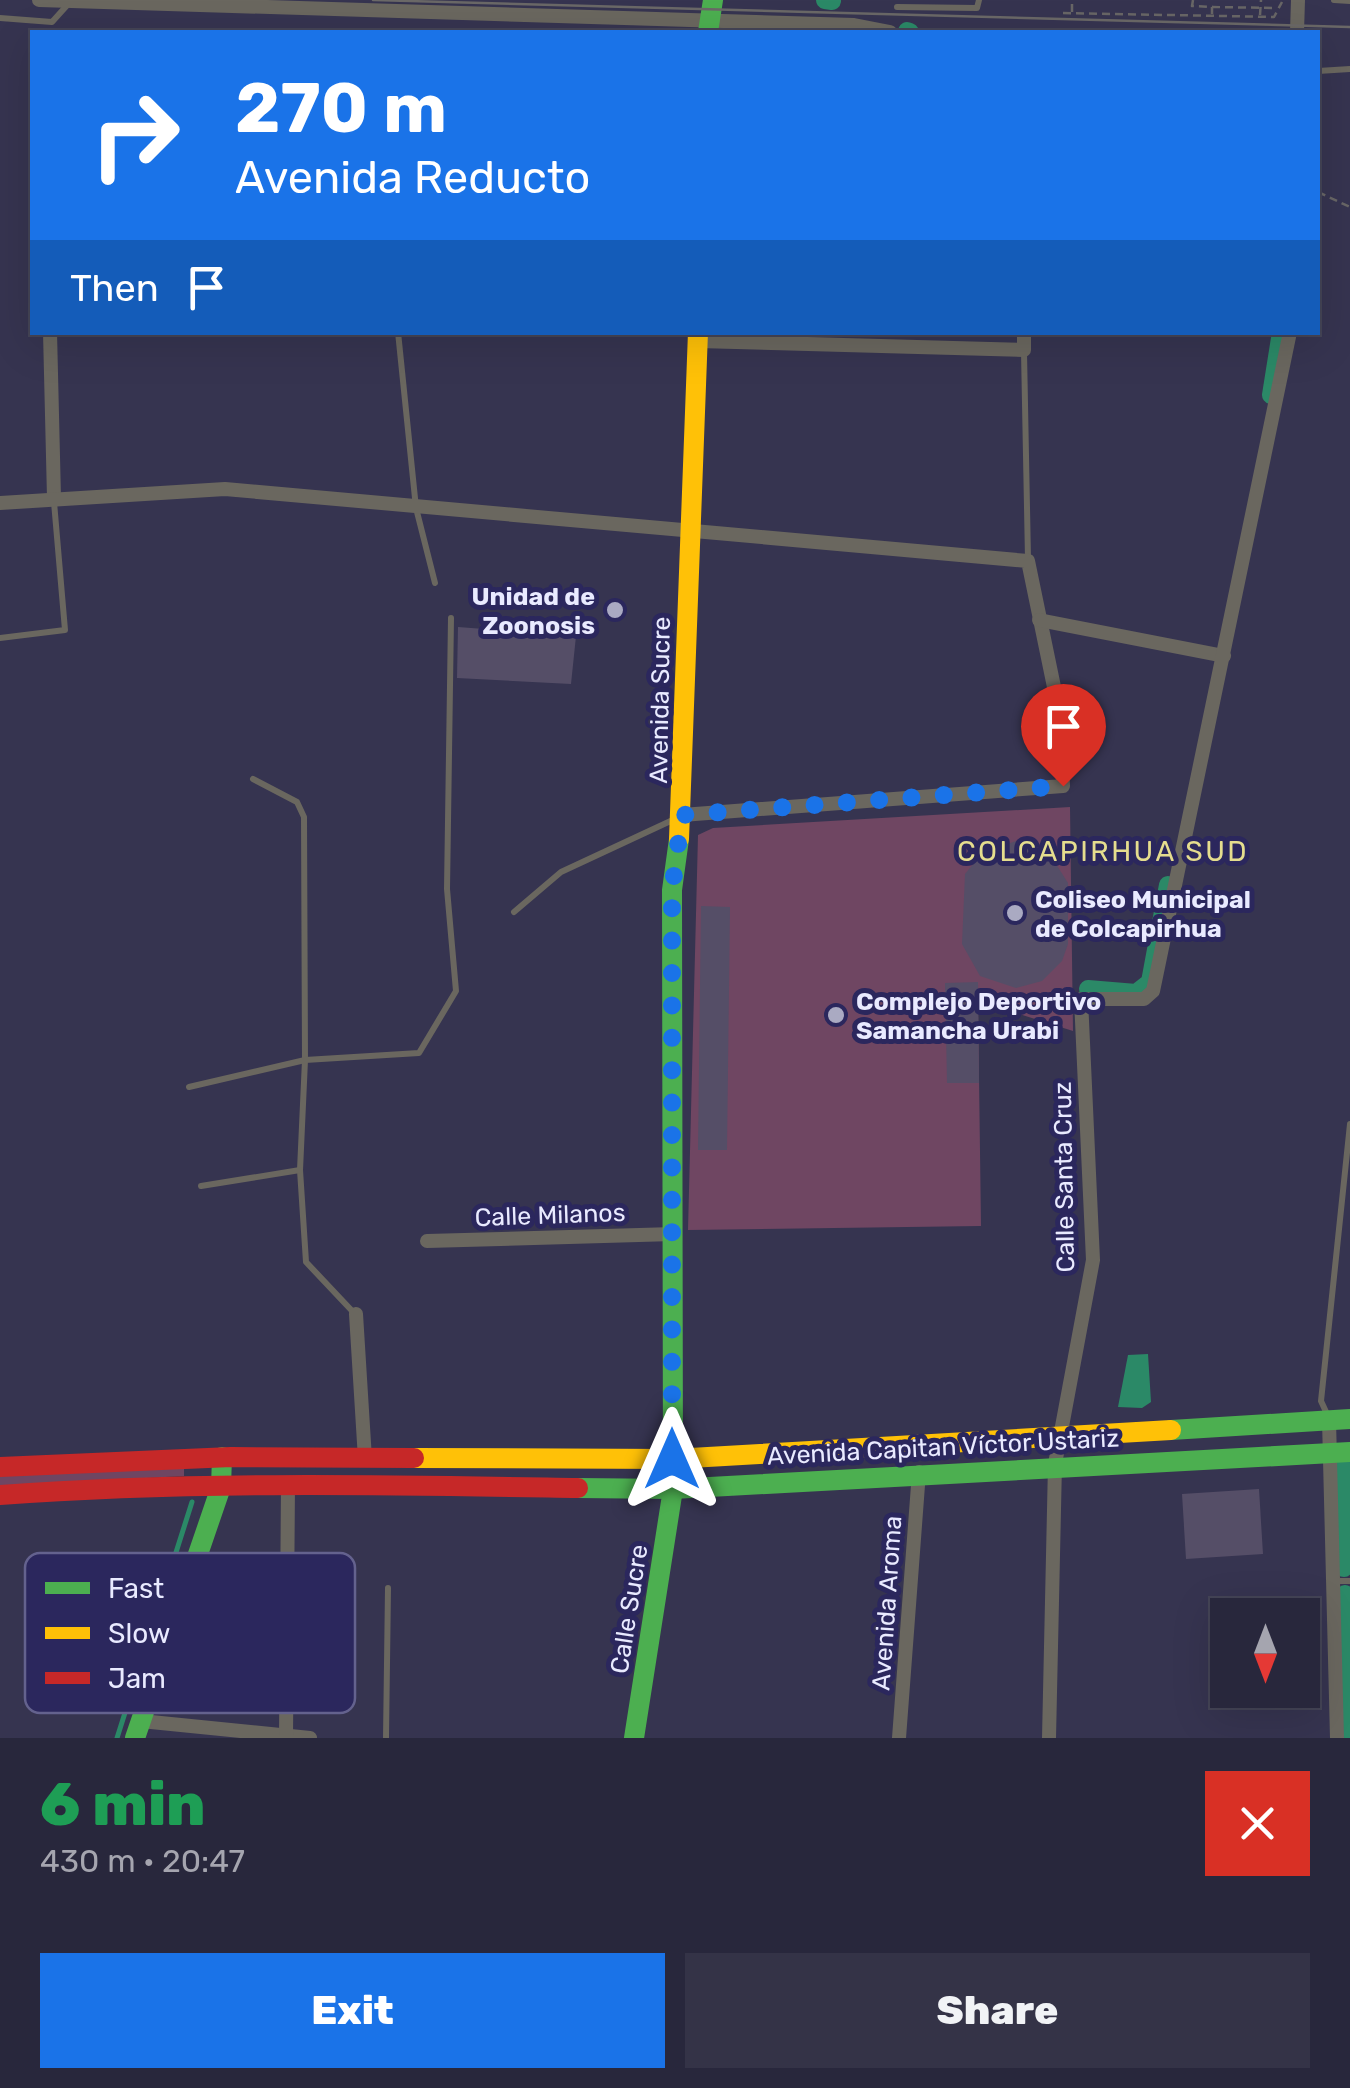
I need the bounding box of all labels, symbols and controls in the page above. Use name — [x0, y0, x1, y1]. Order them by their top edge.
text: 270 m — [235, 67, 447, 150]
icon: right — [70, 70, 200, 200]
text: Avenida Reducto — [235, 151, 590, 204]
icon: arrive — [179, 260, 234, 315]
text: Then — [70, 265, 159, 311]
place label: Unidad de Zoonosis — [471, 582, 595, 640]
marker: Unidad de Zoonosis — [604, 599, 626, 621]
street label: Avenida Sucre — [644, 616, 676, 784]
pin — [1021, 684, 1106, 787]
icon: arrive — [1036, 699, 1091, 754]
district label: COLCAPIRHUA SUD — [957, 835, 1249, 868]
place label: Coliseo Municipal de Colcapirhua — [1035, 885, 1251, 943]
marker: Coliseo Municipal de Colcapirhua — [1004, 902, 1026, 924]
place label: Complejo Deportivo Samancha Urabi — [856, 987, 1101, 1045]
marker: Complejo Deportivo Samancha Urabi — [825, 1004, 847, 1026]
street label: Calle Santa Cruz — [1048, 1081, 1080, 1273]
street label: Calle Milanos — [474, 1198, 626, 1232]
position arrow — [620, 1407, 724, 1511]
street label: Avenida Capitan Víctor Ustariz — [766, 1423, 1120, 1471]
street label: Avenida Aroma — [866, 1515, 908, 1691]
street label: Calle Sucre — [604, 1542, 654, 1676]
legend — [25, 1553, 355, 1713]
text: Fast — [108, 1572, 164, 1605]
north arrow — [1210, 1598, 1320, 1708]
map controls — [1210, 1598, 1320, 1708]
text: Slow — [108, 1617, 170, 1650]
text: Jam — [108, 1662, 166, 1695]
text: 6 min — [40, 1769, 206, 1840]
button: close — [1205, 1771, 1310, 1876]
text: 430 m · 20:47 — [40, 1842, 245, 1880]
button: Exit — [40, 1953, 665, 2068]
button: Share — [685, 1953, 1310, 2068]

